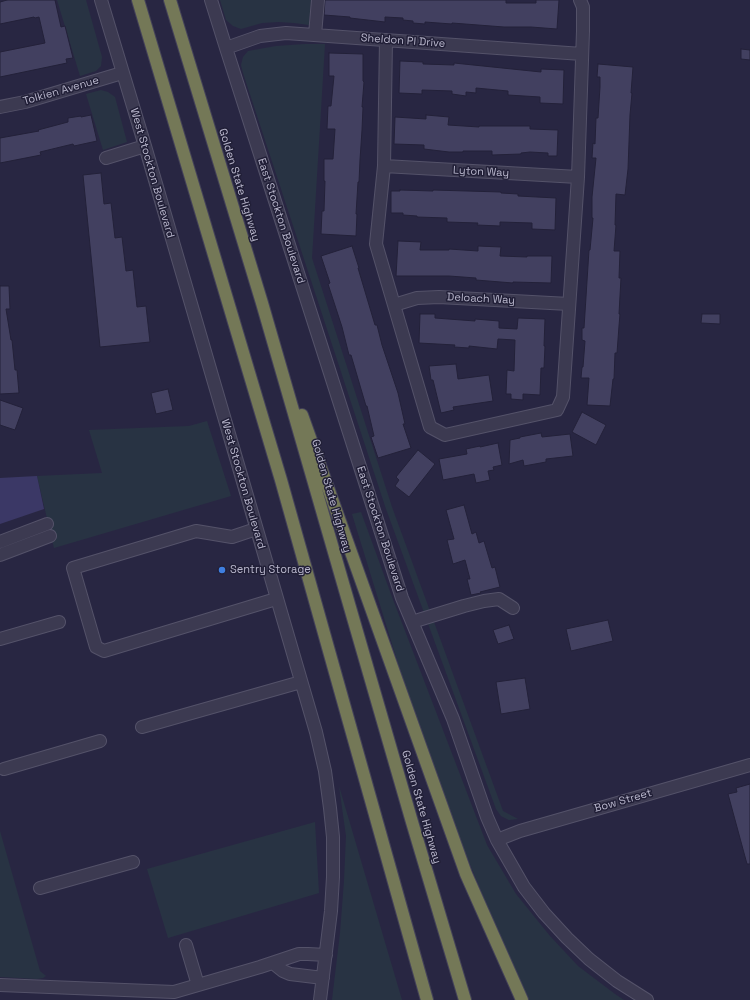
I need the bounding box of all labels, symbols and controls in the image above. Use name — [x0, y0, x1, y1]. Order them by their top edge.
street label: Sheldon Pl Drive — [360, 31, 446, 51]
street label: Tolkien Avenue — [21, 74, 101, 108]
street label: West Stockton Boulevard — [127, 107, 177, 239]
street label: Golden State Highway — [216, 127, 262, 243]
street label: East Stockton Boulevard — [254, 157, 308, 285]
street label: Lyton Way — [453, 164, 509, 180]
street label: Deloach Way — [447, 291, 515, 307]
street label: West Stockton Boulevard — [218, 418, 268, 550]
street label: Golden State Highway — [309, 438, 353, 554]
street label: East Stockton Boulevard — [353, 465, 407, 593]
place label: Sentry Storage — [230, 563, 311, 577]
marker: Sentry Storage — [217, 565, 227, 575]
street label: Golden State Highway — [399, 749, 443, 865]
street label: Bow Street — [593, 786, 653, 816]

